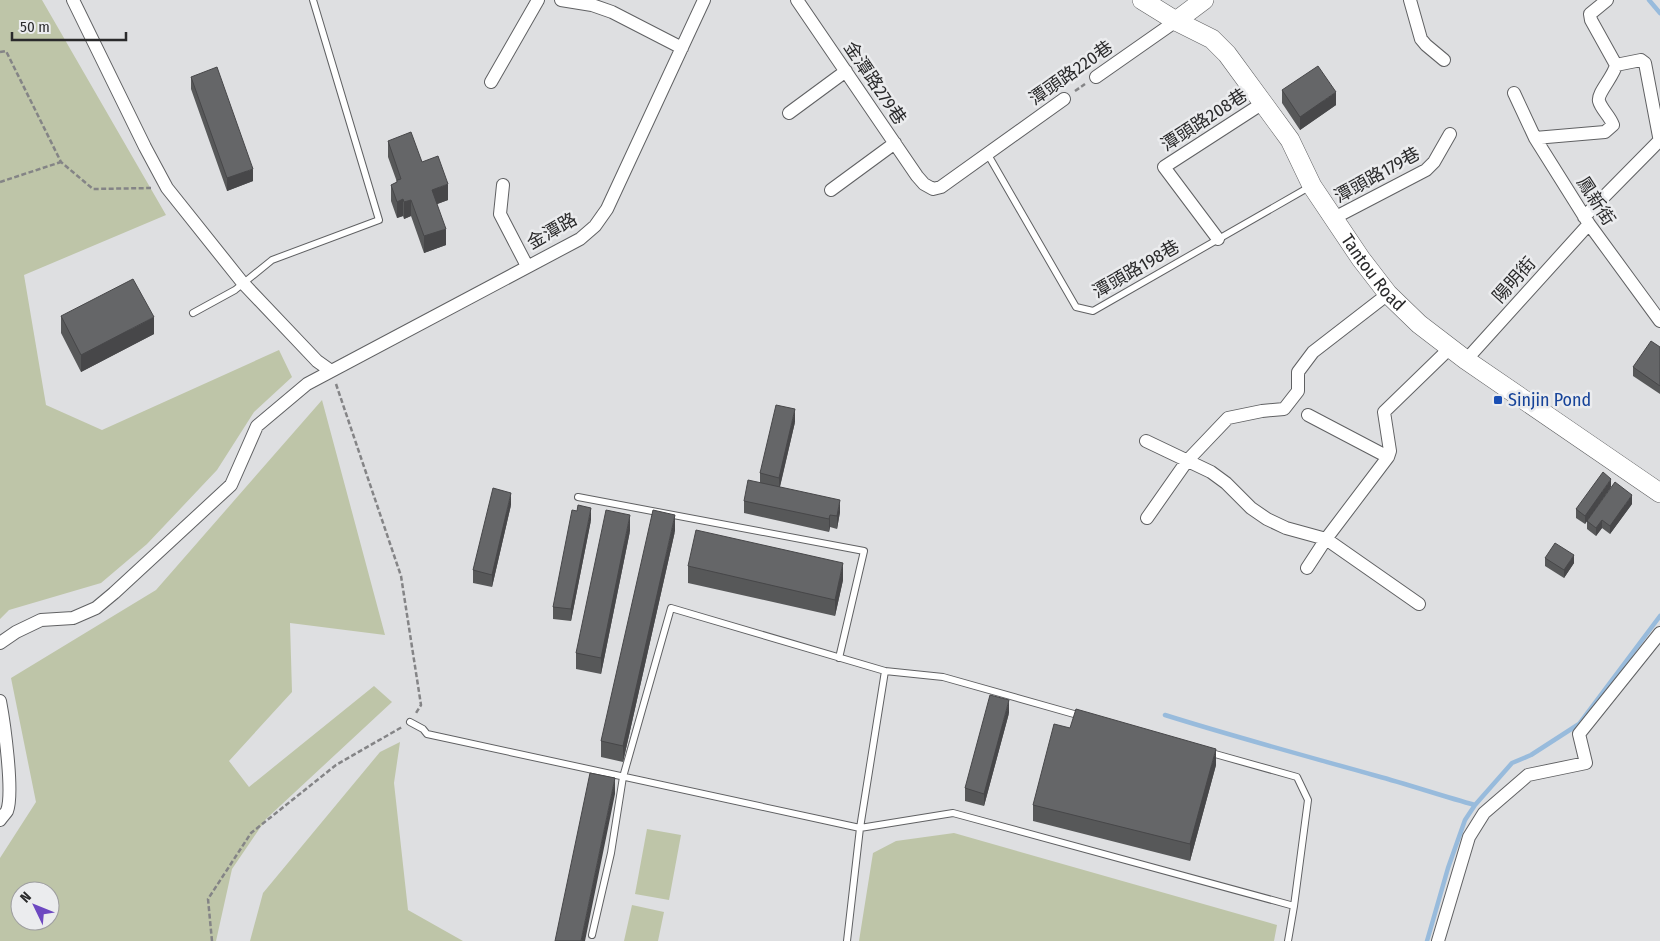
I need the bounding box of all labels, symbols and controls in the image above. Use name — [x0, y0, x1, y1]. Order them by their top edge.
scale bar — [12, 10, 126, 42]
text: 50 m — [20, 18, 50, 36]
street label: 潭頭路220巷 — [1025, 36, 1117, 110]
street label: 金潭路279巷 — [839, 37, 911, 129]
street label: 潭頭路208巷 — [1157, 84, 1251, 156]
street label: 潭頭路179巷 — [1330, 142, 1424, 208]
street label: 鳳新街 — [1572, 172, 1620, 230]
street label: 金潭路 — [523, 208, 581, 254]
street label: Tantou Road — [1336, 230, 1410, 316]
street label: 潭頭路198巷 — [1089, 235, 1183, 303]
street label: 陽明街 — [1488, 253, 1540, 307]
place label: Sinjin Pond — [1508, 389, 1591, 411]
marker: Sinjin Pond — [1492, 394, 1504, 406]
north arrow — [10, 881, 60, 931]
text: N — [17, 889, 35, 906]

